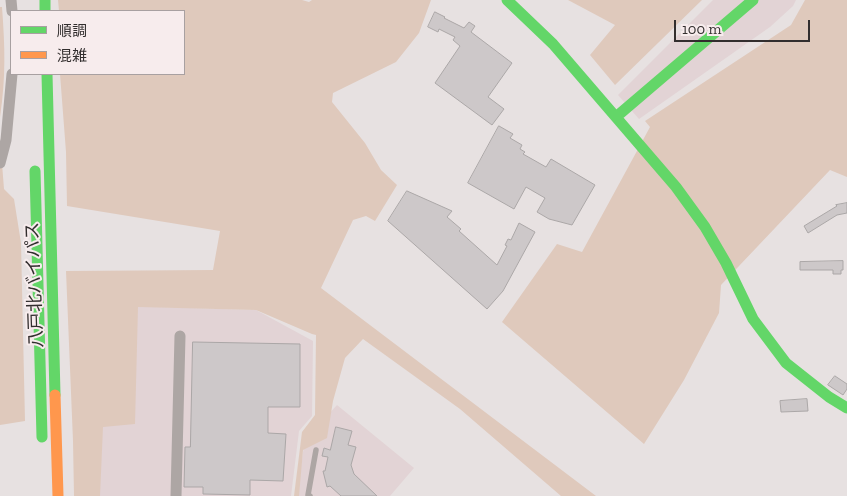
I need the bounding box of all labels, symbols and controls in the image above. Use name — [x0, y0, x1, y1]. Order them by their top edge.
legend — [10, 10, 185, 75]
scale bar — [677, 10, 813, 42]
text: 100 m — [682, 20, 721, 38]
text: 順調 — [57, 22, 87, 40]
text: 混雑 — [57, 47, 87, 65]
street label: 八戸北バイパス — [22, 222, 48, 348]

